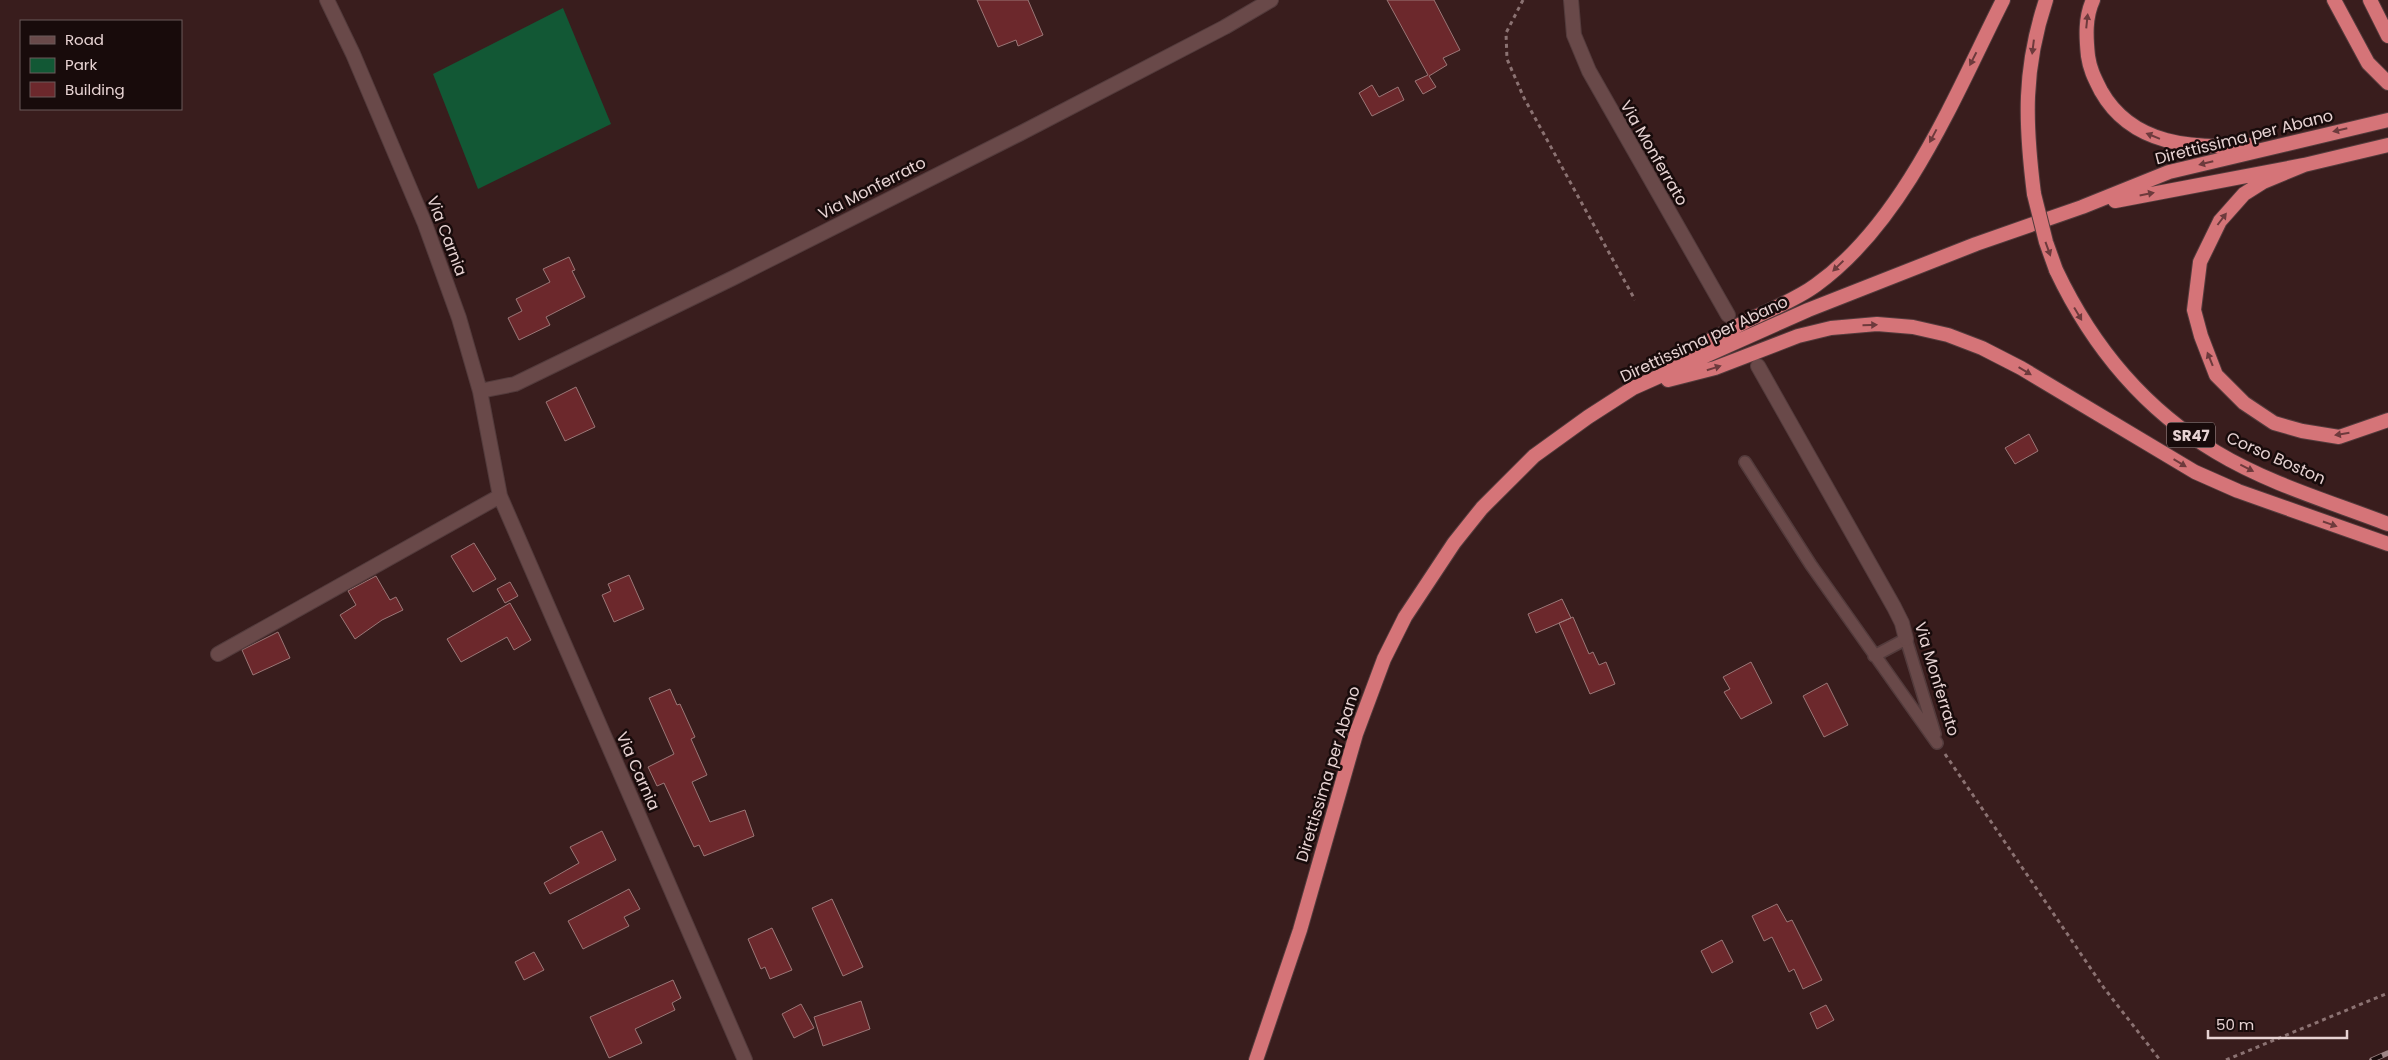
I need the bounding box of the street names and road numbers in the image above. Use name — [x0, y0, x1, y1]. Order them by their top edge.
street label: Via Monferrato — [1615, 96, 1693, 210]
street label: Direttissima per Abano — [2153, 104, 2335, 170]
street label: Via Monferrato — [814, 151, 930, 225]
street label: Via Carnia — [421, 193, 473, 279]
street label: Direttissima per Abano — [1616, 290, 1792, 388]
road number: SR47 — [2167, 422, 2215, 448]
street label: Corso Boston — [2223, 426, 2329, 490]
street label: Via Monferrato — [1909, 619, 1965, 739]
street label: Direttissima per Abano — [1290, 683, 1366, 865]
street label: Via Carnia — [610, 728, 666, 814]

